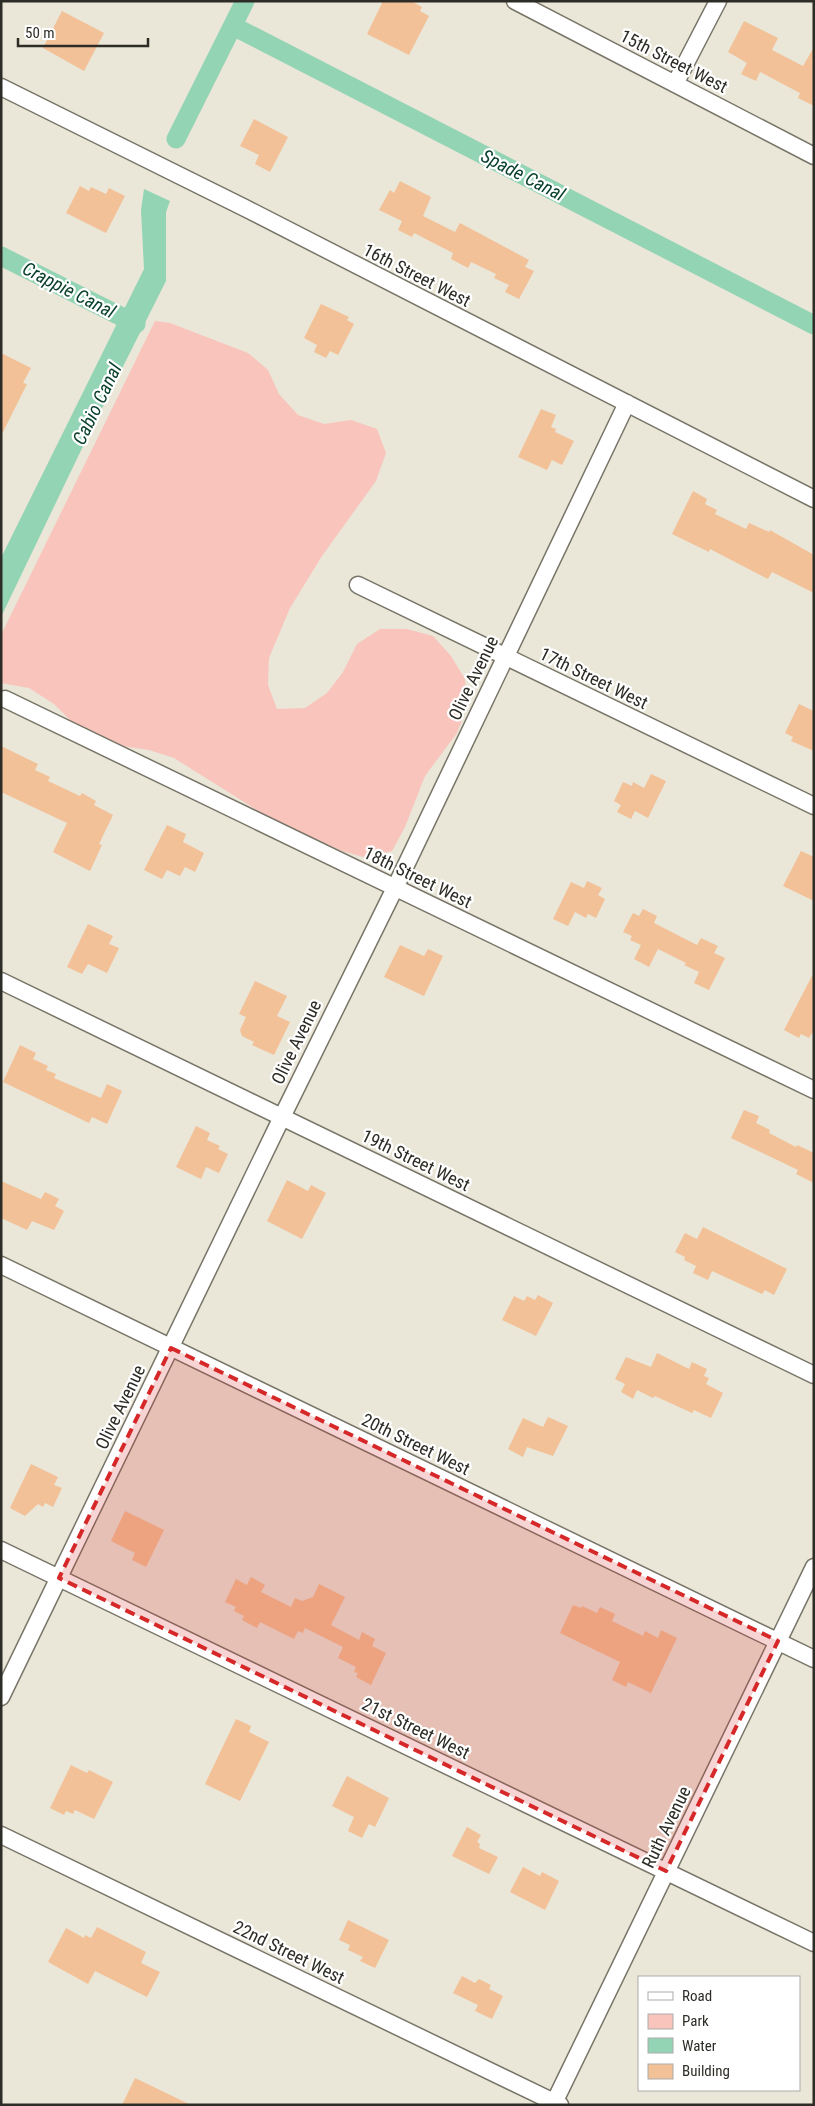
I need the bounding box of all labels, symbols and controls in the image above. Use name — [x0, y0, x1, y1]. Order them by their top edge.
scale bar — [18, 15, 148, 47]
text: 50 m — [25, 24, 55, 42]
street label: 15th Street West — [617, 25, 731, 97]
water label: Spade Canal — [477, 144, 569, 206]
street label: 16th Street West — [360, 239, 474, 311]
water label: Crappie Canal — [19, 257, 120, 324]
water label: Cabio Canal — [67, 359, 127, 448]
street label: Olive Avenue — [444, 632, 502, 724]
street label: 17th Street West — [537, 643, 651, 713]
street label: 18th Street West — [361, 842, 475, 912]
street label: Olive Avenue — [267, 996, 325, 1088]
street label: 19th Street West — [359, 1125, 473, 1195]
street label: Olive Avenue — [91, 1361, 149, 1453]
street label: 20th Street West — [359, 1409, 473, 1479]
street label: 21st Street West — [359, 1693, 473, 1763]
street label: Ruth Avenue — [637, 1783, 695, 1871]
street label: 22nd Street West — [230, 1916, 348, 1988]
legend — [638, 1976, 800, 2091]
text: Road — [682, 1987, 712, 2005]
text: Park — [682, 2012, 709, 2030]
text: Water — [682, 2037, 717, 2055]
text: Building — [682, 2062, 730, 2080]

